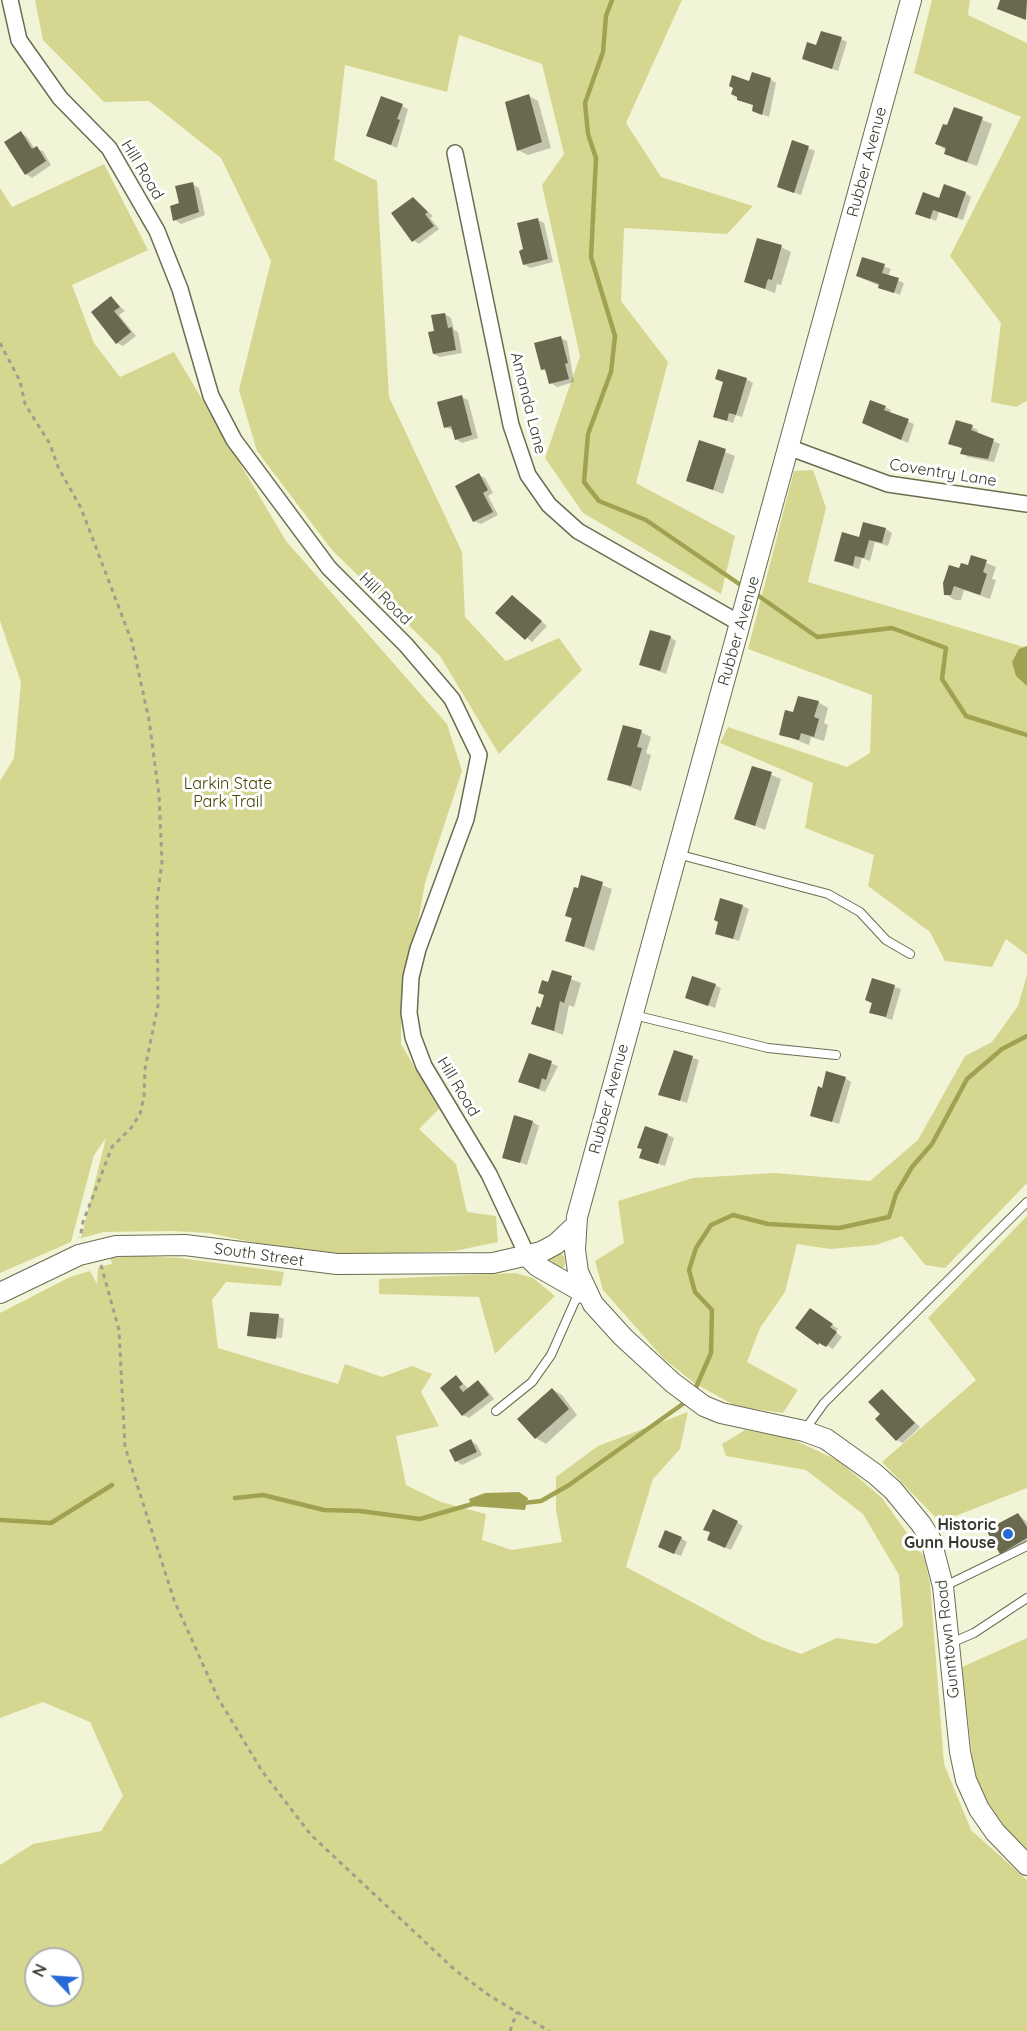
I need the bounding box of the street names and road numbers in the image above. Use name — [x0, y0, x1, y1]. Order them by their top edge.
street label: Rubber Avenue — [843, 105, 891, 219]
street label: Hill Road — [117, 137, 167, 203]
street label: Amanda Lane — [506, 350, 550, 456]
street label: Coventry Lane — [888, 455, 998, 491]
street label: Hill Road — [355, 569, 415, 629]
street label: Rubber Avenue — [714, 574, 764, 688]
street label: Rubber Avenue — [585, 1042, 633, 1156]
street label: Hill Road — [433, 1054, 483, 1120]
street label: South Street — [213, 1239, 305, 1271]
street label: Gunntown Road — [932, 1579, 964, 1699]

